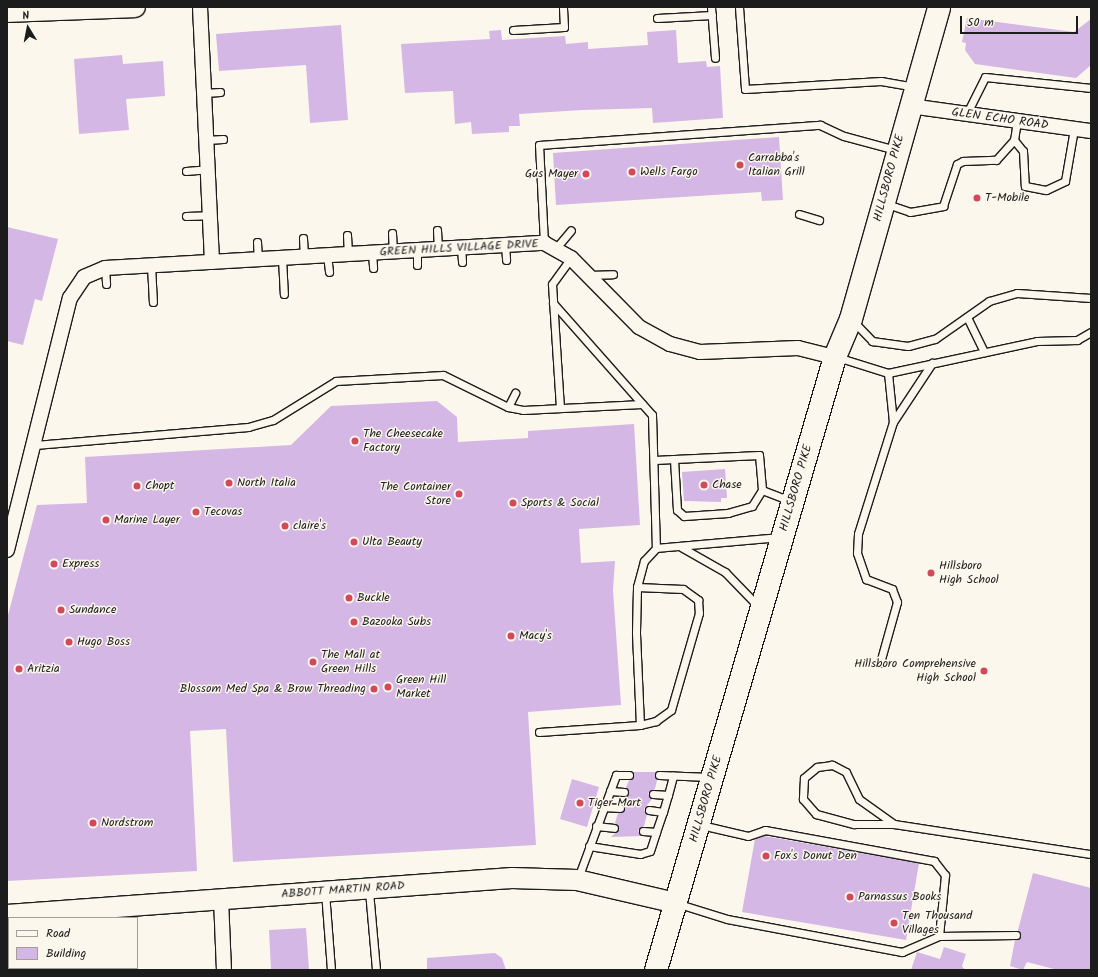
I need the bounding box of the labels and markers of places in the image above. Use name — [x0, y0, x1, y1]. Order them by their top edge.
place label: Carrabba's Italian Grill — [748, 151, 805, 179]
marker: Carrabba's Italian Grill — [735, 160, 745, 170]
place label: Wells Fargo — [640, 165, 698, 179]
place label: Gus Mayer — [525, 167, 578, 181]
marker: Wells Fargo — [627, 167, 637, 177]
marker: Gus Mayer — [581, 169, 591, 179]
place label: T-Mobile — [985, 191, 1029, 205]
marker: T-Mobile — [972, 193, 982, 203]
place label: The Cheesecake Factory — [363, 427, 443, 455]
marker: The Cheesecake Factory — [350, 436, 360, 446]
place label: North Italia — [237, 476, 296, 490]
marker: North Italia — [224, 478, 234, 488]
place label: Chase — [712, 478, 742, 492]
place label: Chopt — [145, 479, 174, 493]
place label: The Container Store — [380, 480, 451, 508]
marker: Chase — [699, 480, 709, 490]
marker: Chopt — [132, 481, 142, 491]
marker: The Container Store — [454, 489, 464, 499]
place label: Sports & Social — [521, 496, 599, 510]
marker: Sports & Social — [508, 498, 518, 508]
place label: Tecovas — [204, 505, 242, 519]
marker: Tecovas — [191, 507, 201, 517]
place label: Marine Layer — [114, 513, 180, 527]
marker: Marine Layer — [101, 515, 111, 525]
place label: claire's — [293, 519, 326, 533]
marker: claire's — [280, 521, 290, 531]
place label: Ulta Beauty — [362, 535, 422, 549]
marker: Ulta Beauty — [349, 537, 359, 547]
place label: Express — [62, 557, 99, 571]
marker: Express — [49, 559, 59, 569]
place label: Hillsboro High School — [939, 559, 999, 587]
marker: Hillsboro High School — [926, 568, 936, 578]
place label: Buckle — [357, 591, 390, 605]
marker: Buckle — [344, 593, 354, 603]
place label: Sundance — [69, 603, 116, 617]
marker: Sundance — [56, 605, 66, 615]
place label: Bazooka Subs — [362, 615, 431, 629]
marker: Bazooka Subs — [349, 617, 359, 627]
place label: Macy's — [519, 629, 552, 643]
marker: Macy's — [506, 631, 516, 641]
place label: Hugo Boss — [77, 635, 130, 649]
marker: Hugo Boss — [64, 637, 74, 647]
place label: The Mall at Green Hills — [321, 648, 380, 676]
marker: The Mall at Green Hills — [308, 657, 318, 667]
place label: Hillsboro Comprehensive High School — [854, 657, 976, 685]
place label: Aritzia — [27, 662, 60, 676]
marker: Aritzia — [14, 664, 24, 674]
marker: Hillsboro Comprehensive High School — [979, 666, 989, 676]
place label: Green Hill Market — [396, 673, 446, 701]
place label: Blossom Med Spa & Brow Threading — [180, 682, 366, 696]
marker: Green Hill Market — [383, 682, 393, 692]
marker: Blossom Med Spa & Brow Threading — [369, 684, 379, 694]
place label: Tiger Mart — [588, 796, 641, 810]
marker: Tiger Mart — [575, 798, 585, 808]
place label: Nordstrom — [101, 816, 153, 830]
marker: Nordstrom — [88, 818, 98, 828]
place label: Fox's Donut Den — [774, 849, 857, 863]
marker: Fox's Donut Den — [761, 851, 771, 861]
place label: Parnassus Books — [858, 890, 941, 904]
marker: Parnassus Books — [845, 892, 855, 902]
place label: Ten Thousand Villages — [902, 909, 972, 937]
marker: Ten Thousand Villages — [889, 918, 899, 928]

